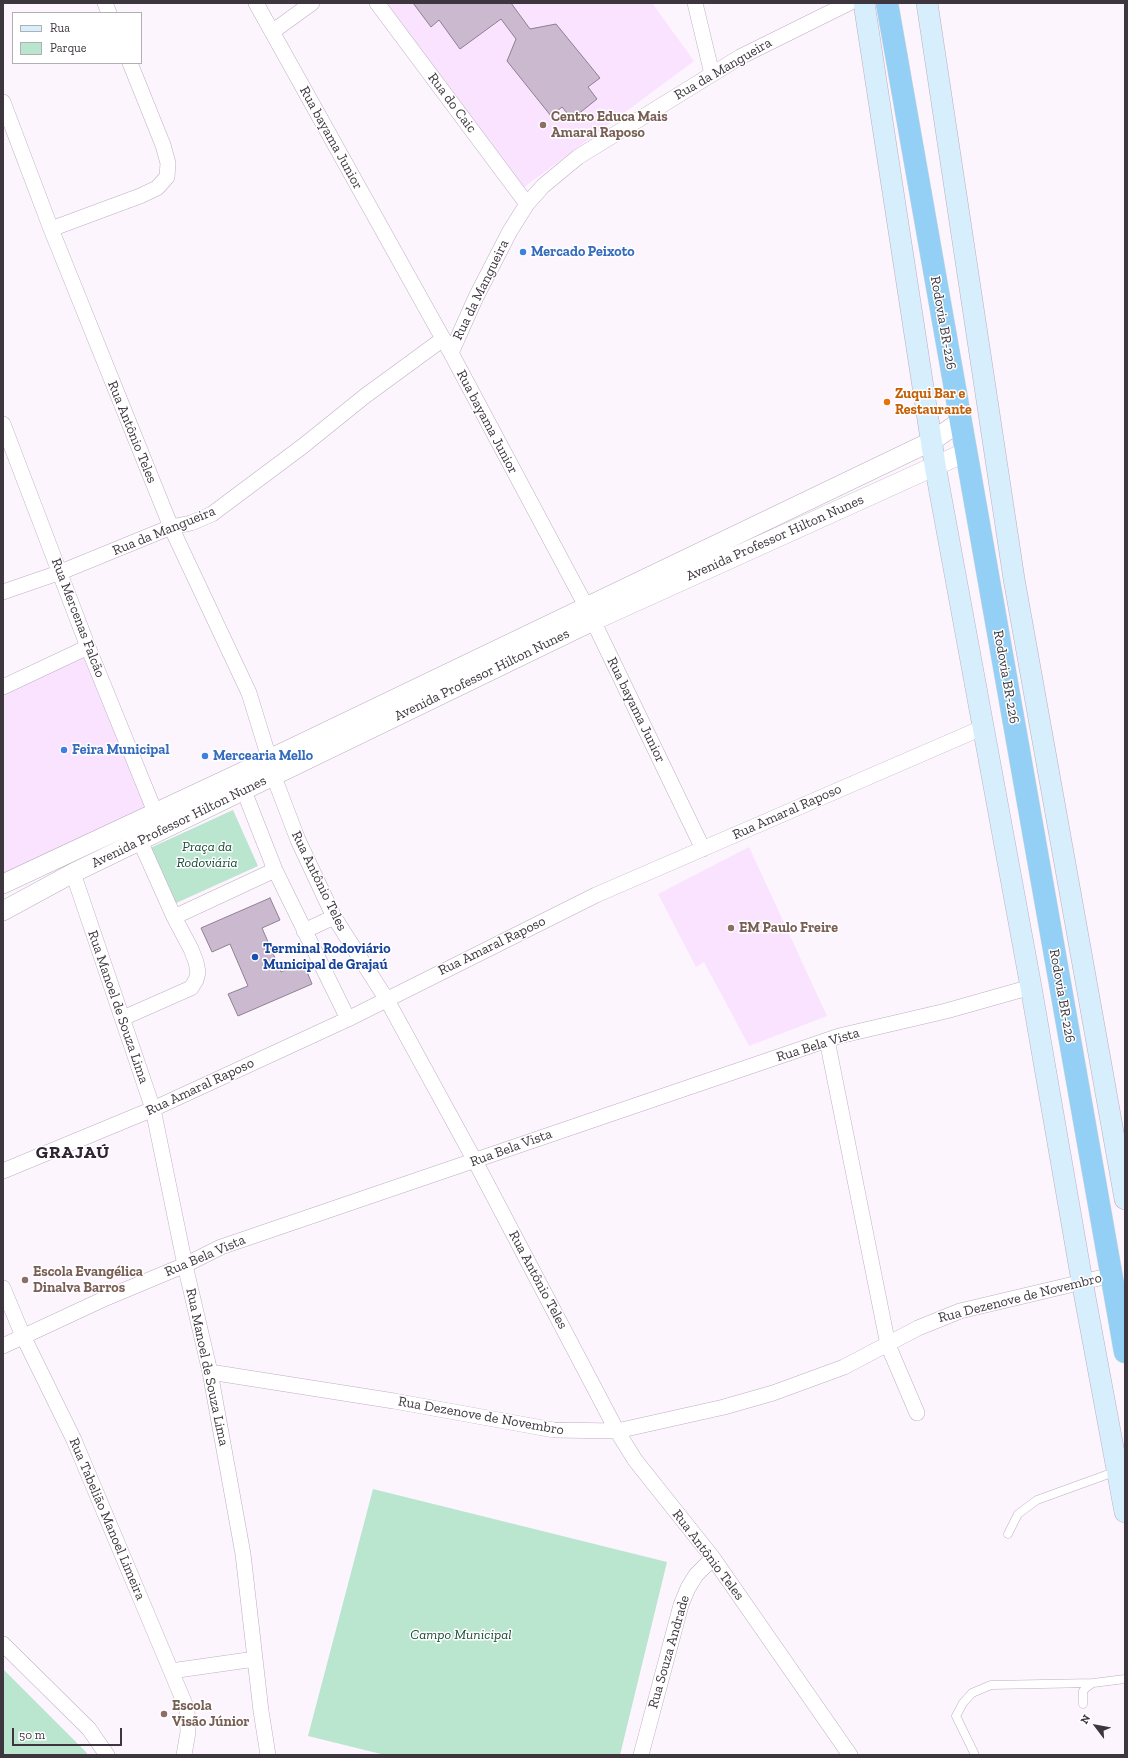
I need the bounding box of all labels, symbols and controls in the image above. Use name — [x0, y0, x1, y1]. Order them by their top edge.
legend — [12, 12, 142, 64]
text: Rua — [50, 21, 70, 35]
street label: Rua da Mangueira — [671, 34, 775, 104]
text: Parque — [50, 41, 86, 55]
street label: Rua do Caic — [424, 70, 480, 136]
street label: Rua bayama Junior — [296, 84, 366, 192]
place label: Centro Educa Mais Amaral Raposo — [551, 109, 668, 142]
marker: Centro Educa Mais Amaral Raposo — [538, 120, 548, 130]
street label: Rua da Mangueira — [449, 237, 513, 343]
place label: Mercado Peixoto — [531, 244, 635, 260]
marker: Mercado Peixoto — [518, 247, 528, 257]
street label: Rodovia BR-226 — [927, 275, 959, 371]
street label: Rua bayama Junior — [453, 367, 521, 477]
street label: Rua Antônio Teles — [104, 378, 160, 486]
place label: Zuqui Bar e Restaurante — [895, 386, 972, 418]
marker: Zuqui Bar e Restaurante — [882, 397, 892, 407]
street label: Avenida Professor Hilton Nunes — [684, 491, 866, 585]
street label: Rua da Mangueira — [110, 503, 218, 559]
street label: Rua Mercenas Falcão — [47, 556, 109, 680]
street label: Avenida Professor Hilton Nunes — [392, 625, 572, 725]
street label: Rodovia BR-226 — [990, 629, 1022, 725]
street label: Rua bayama Junior — [603, 655, 669, 765]
place label: Feira Municipal — [72, 742, 169, 758]
marker: Feira Municipal — [59, 745, 69, 755]
place label: Mercearia Mello — [213, 748, 313, 764]
marker: Mercearia Mello — [200, 751, 210, 761]
street label: Avenida Professor Hilton Nunes — [89, 772, 269, 872]
street label: Rua Amaral Raposo — [730, 780, 844, 844]
street label: Rua Antônio Teles — [288, 828, 350, 934]
park label: Praça da Rodoviária — [176, 839, 238, 872]
street label: Rua Amaral Raposo — [436, 913, 548, 979]
place label: EM Paulo Freire — [739, 920, 838, 936]
marker: EM Paulo Freire — [726, 923, 736, 933]
street label: Rua Manoel de Souza Lima — [84, 928, 152, 1086]
place label: Terminal Rodoviário Municipal de Grajaú — [263, 941, 390, 974]
street label: Rodovia BR-226 — [1046, 948, 1078, 1044]
marker: Terminal Rodoviário Municipal de Grajaú — [250, 952, 260, 962]
street label: Rua Bela Vista — [774, 1024, 862, 1066]
street label: Rua Amaral Raposo — [143, 1055, 257, 1119]
street label: Rua Bela Vista — [468, 1125, 554, 1171]
district label: GRAJAÚ — [36, 1142, 110, 1164]
street label: Rua Antônio Teles — [505, 1228, 571, 1332]
street label: Rua Bela Vista — [162, 1231, 248, 1281]
place label: Escola Evangélica Dinalva Barros — [33, 1264, 143, 1296]
street label: Rua Dezenove de Novembro — [936, 1270, 1104, 1326]
marker: Escola Evangélica Dinalva Barros — [20, 1275, 30, 1285]
street label: Rua Manoel de Souza Lima — [182, 1287, 232, 1447]
street label: Rua Dezenove de Novembro — [397, 1393, 565, 1439]
street label: Rua Tabelião Manoel Limeira — [65, 1435, 149, 1603]
street label: Rua Antônio Teles — [668, 1506, 748, 1604]
street label: Rua Souza Andrade — [645, 1593, 693, 1711]
park label: Campo Municipal — [410, 1627, 512, 1643]
place label: Escola Visão Júnior — [172, 1698, 250, 1730]
north arrow — [1076, 1706, 1116, 1746]
marker: Escola Visão Júnior — [159, 1709, 169, 1719]
text: N — [1078, 1712, 1093, 1726]
scale bar — [14, 1720, 124, 1746]
text: 50 m — [19, 1728, 45, 1742]

